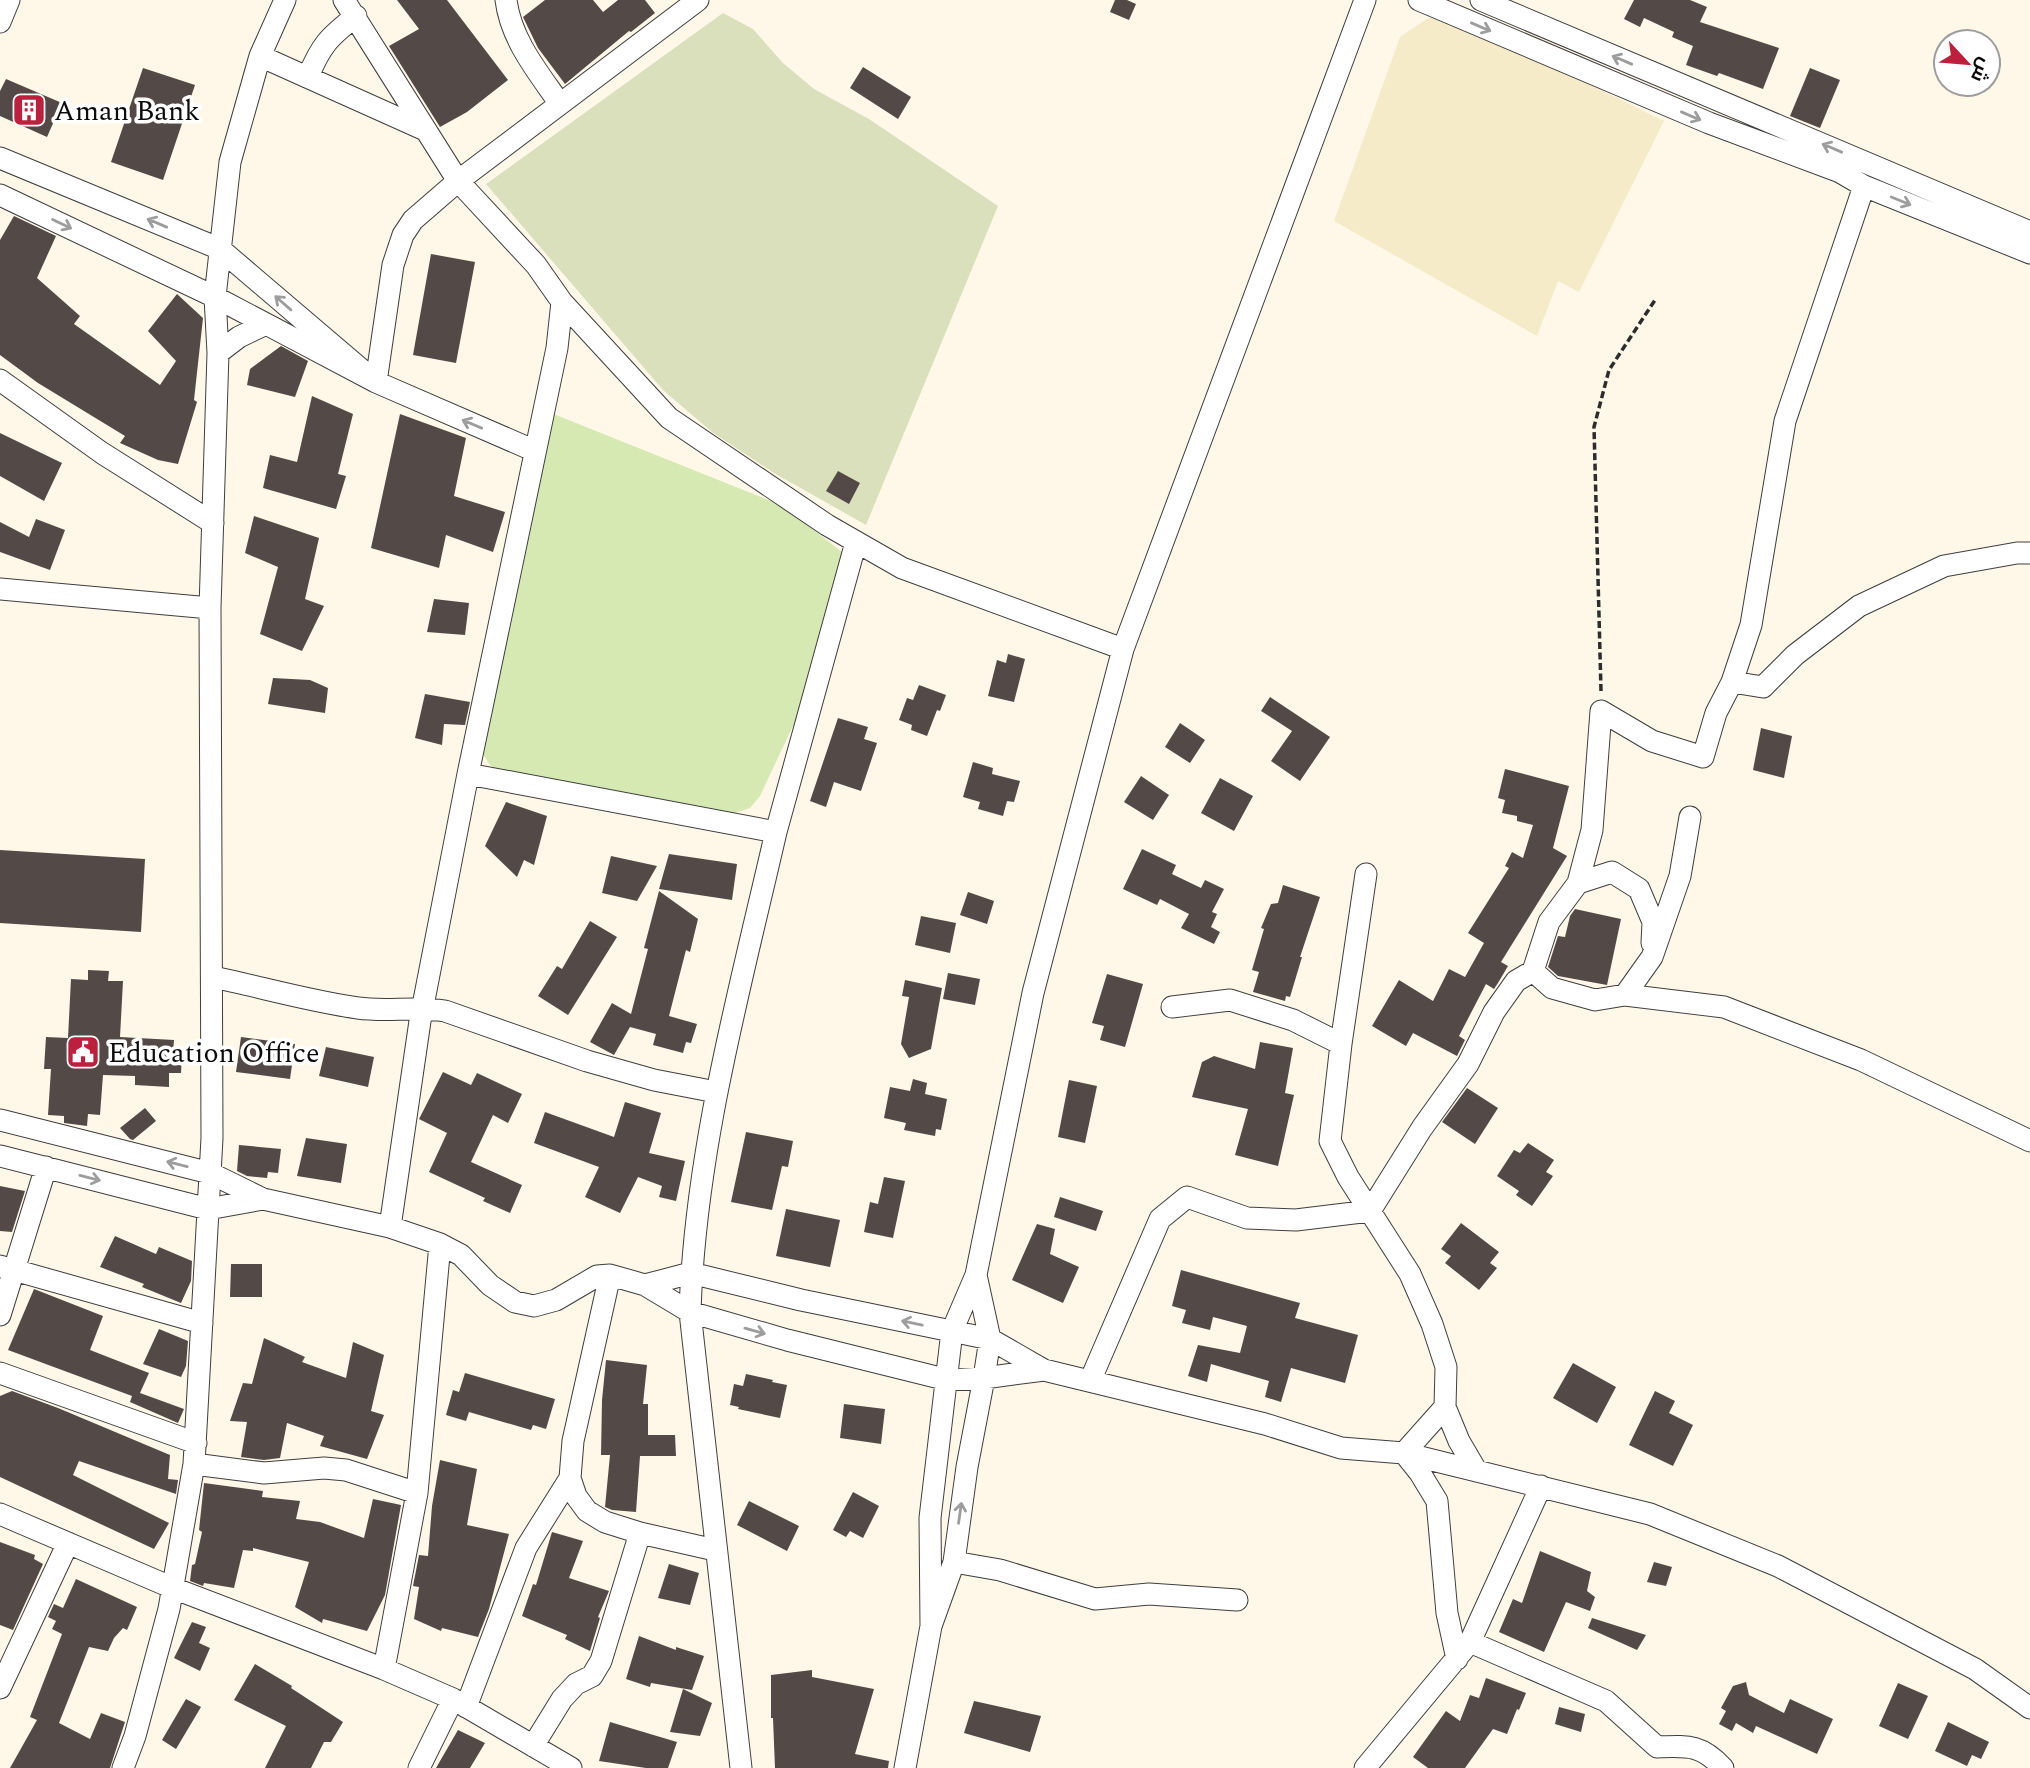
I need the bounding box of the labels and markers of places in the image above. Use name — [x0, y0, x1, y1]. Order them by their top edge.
place label: Aman Bank — [54, 90, 200, 133]
building icon: Aman Bank — [10, 91, 48, 129]
place label: Education Office — [108, 1032, 320, 1075]
public building icon: Education Office — [64, 1033, 102, 1071]

